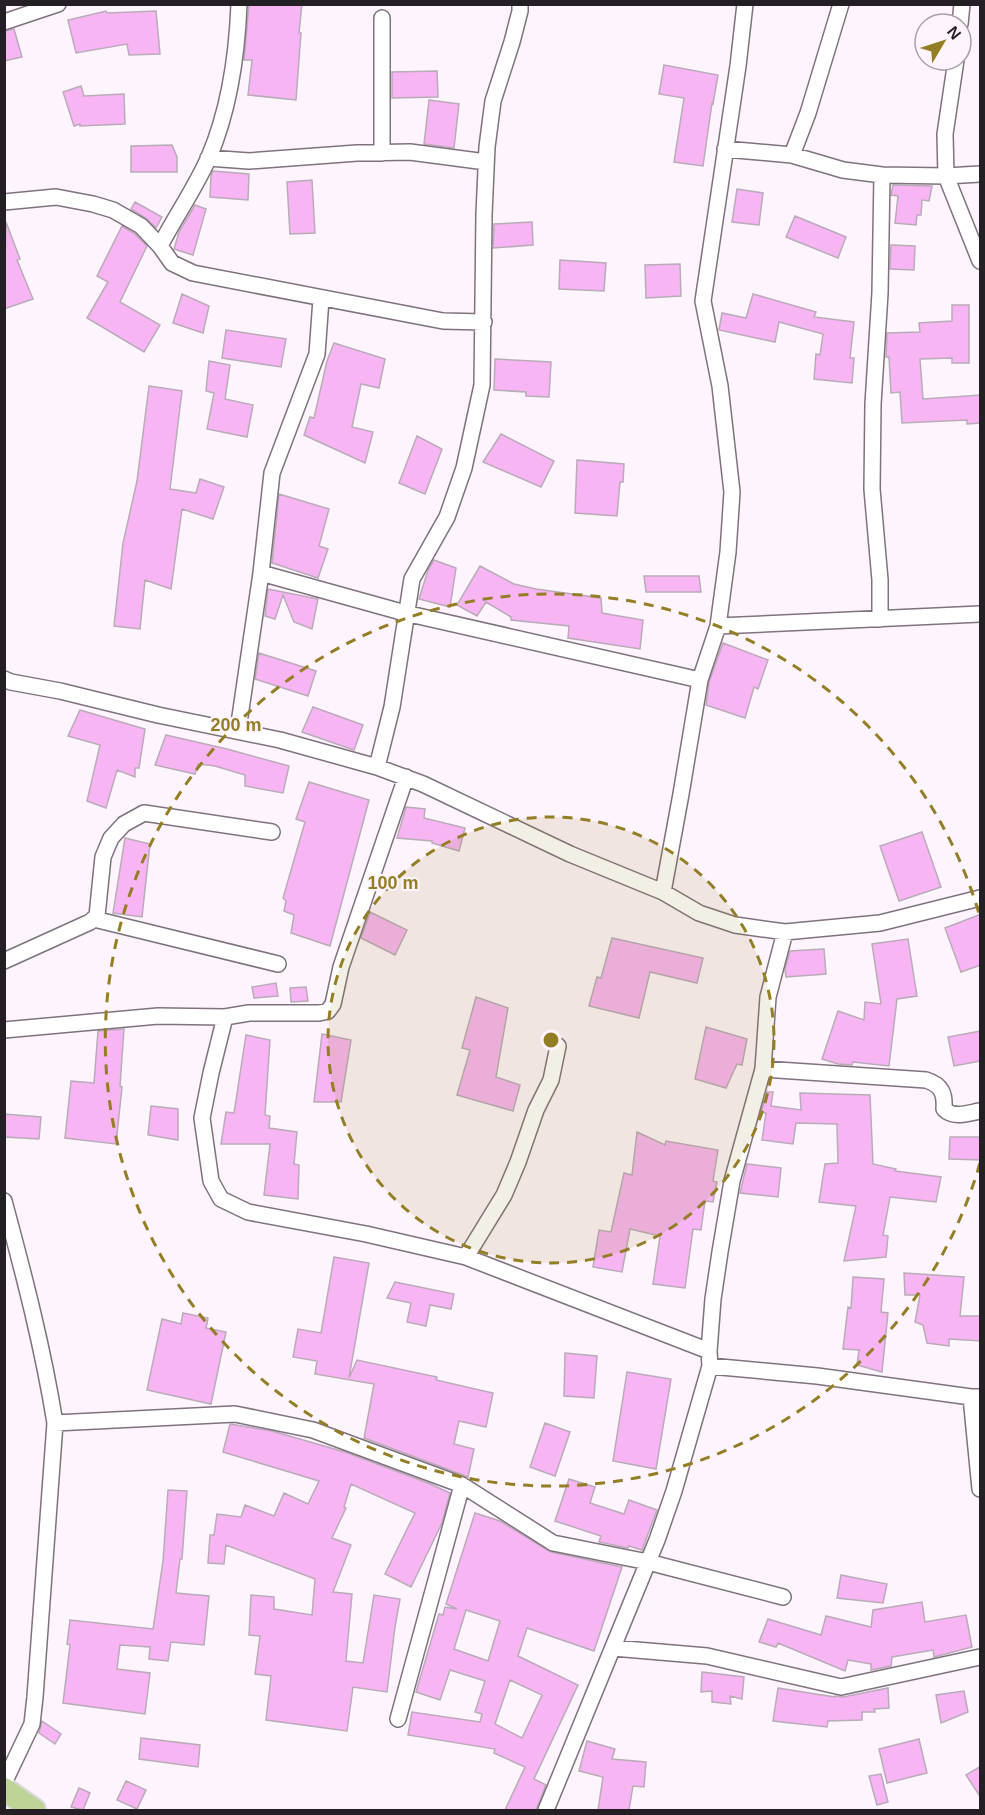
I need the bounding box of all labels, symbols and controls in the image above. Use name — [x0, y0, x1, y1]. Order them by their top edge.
north arrow — [913, 12, 973, 72]
text: N — [944, 23, 965, 43]
text: 200 m — [210, 715, 262, 735]
text: 100 m — [367, 873, 419, 893]
centre of rings — [541, 1030, 561, 1050]

